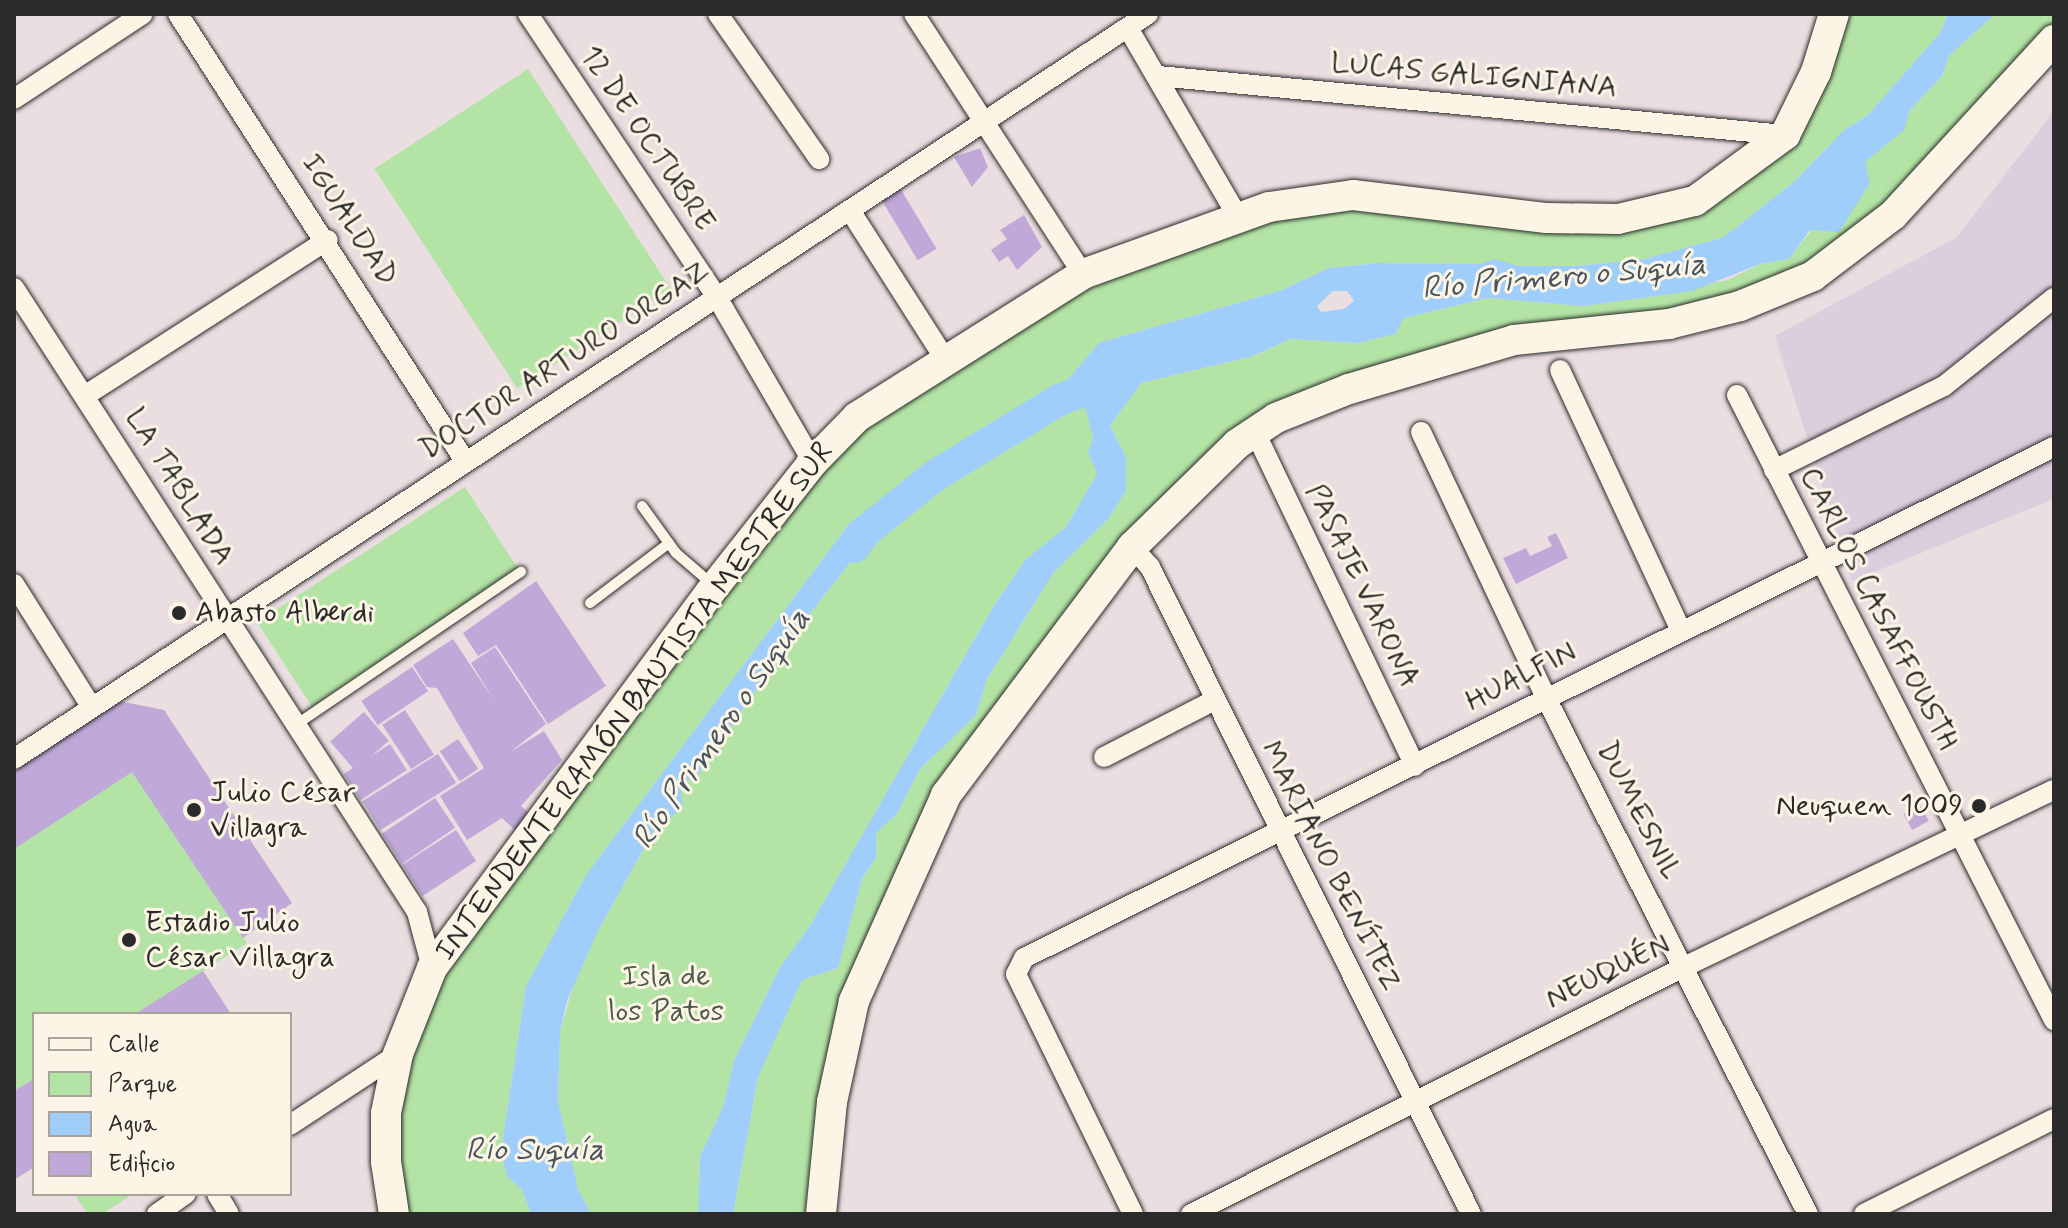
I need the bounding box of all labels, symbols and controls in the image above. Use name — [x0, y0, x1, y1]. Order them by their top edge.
street label: 12 DE OCTUBRE — [571, 39, 723, 239]
street label: LUCAS GALIGNIANA — [1333, 46, 1615, 106]
street label: IGUALDAD — [293, 147, 405, 293]
water label: Río Primero o Suquía — [1422, 246, 1706, 308]
street label: DOCTOR ARTURO ORGAZ — [412, 253, 718, 469]
street label: LA TABLADA — [118, 404, 240, 570]
street label: INTENDENTE RAMÓN BAUTISTA MESTRE SUR — [429, 436, 841, 968]
street label: CARLOS CASAFFOUSTH — [1790, 460, 1966, 758]
street label: PASAJE VARONA — [1297, 478, 1427, 694]
place label: Abasto Alberdi — [195, 595, 375, 631]
water label: Río Primero o Suquía — [626, 603, 818, 855]
marker: Abasto Alberdi — [170, 604, 188, 622]
street label: HUALFIN — [1460, 634, 1582, 720]
street label: DUMESNIL — [1588, 736, 1688, 886]
street label: MARIANO BENÍTEZ — [1252, 737, 1408, 995]
place label: Julio César Villagra — [210, 775, 355, 846]
place label: Neuquen 1009 — [1776, 788, 1963, 824]
marker: Neuquen 1009 — [1970, 797, 1988, 815]
marker: Julio César Villagra — [185, 801, 203, 819]
place label: Estadio Julio César Villagra — [145, 905, 326, 976]
street label: NEUQUÉN — [1540, 926, 1676, 1018]
marker: Estadio Julio César Villagra — [120, 931, 138, 949]
park label: Isla de los Patos — [613, 959, 719, 1030]
legend — [32, 1012, 292, 1196]
text: Calle — [108, 1029, 160, 1060]
text: Parque — [108, 1069, 177, 1100]
text: Agua — [108, 1109, 157, 1140]
water label: Río Suquía — [467, 1131, 603, 1169]
text: Edificio — [108, 1149, 175, 1180]

